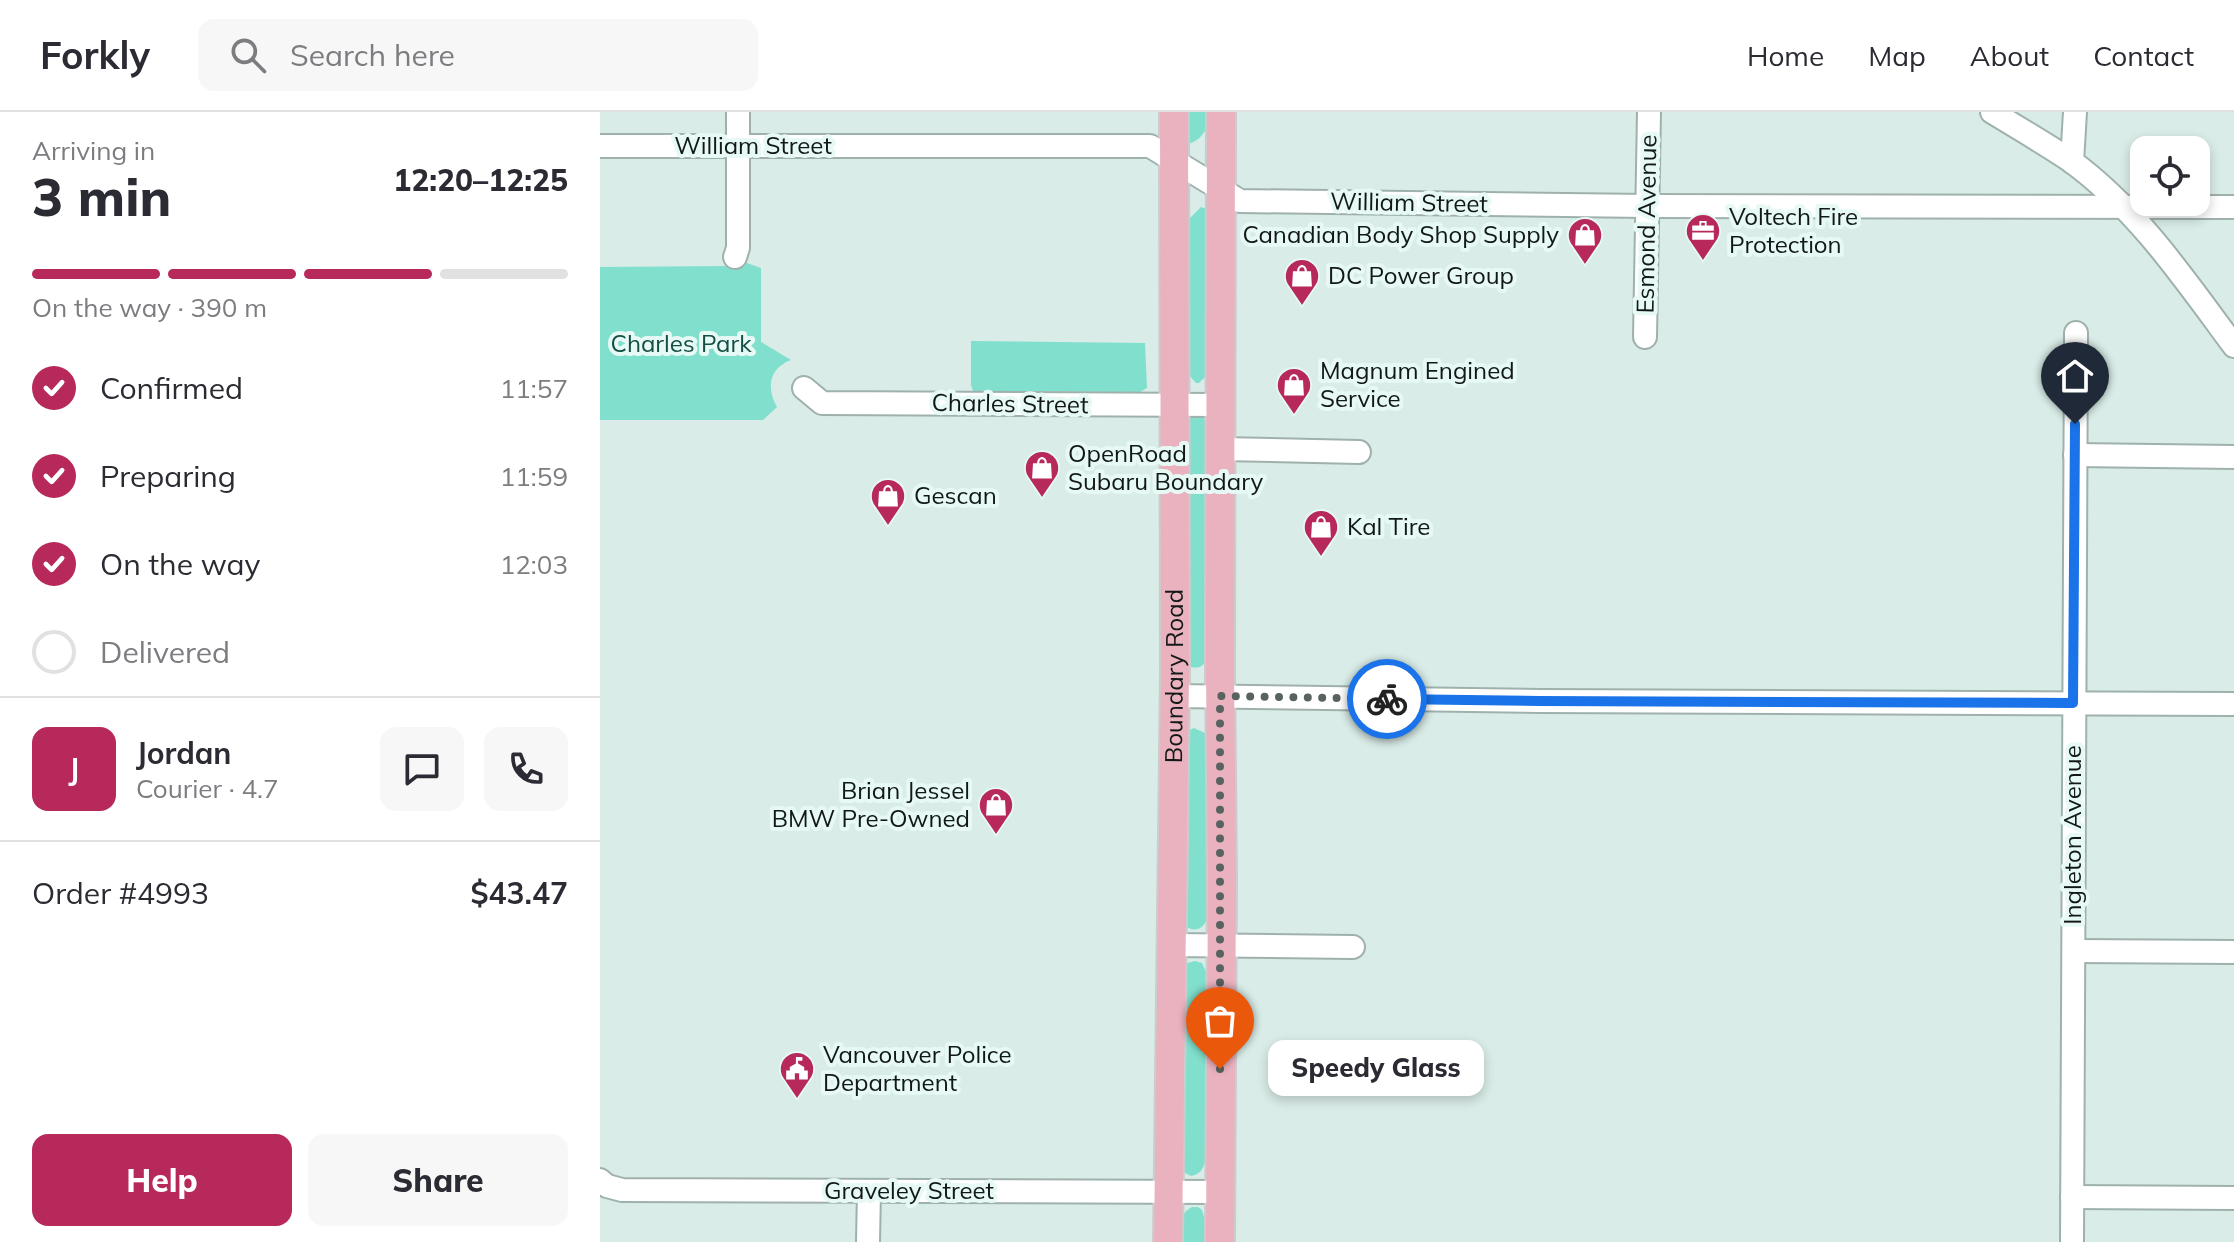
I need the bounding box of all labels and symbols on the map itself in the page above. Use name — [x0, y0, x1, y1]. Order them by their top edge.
street label: William Street — [674, 130, 832, 160]
street label: Esmond Avenue — [1629, 134, 1663, 314]
street label: William Street — [1330, 186, 1488, 218]
place label: Voltech Fire Protection — [1729, 201, 1858, 259]
office icon: Voltech Fire Protection — [1684, 212, 1722, 262]
shop icon: Canadian Body Shop Supply — [1566, 216, 1604, 266]
place label: Canadian Body Shop Supply — [1242, 219, 1559, 249]
shop icon: DC Power Group — [1283, 257, 1321, 307]
place label: DC Power Group — [1328, 260, 1514, 290]
park label: Charles Park — [610, 328, 752, 358]
pin — [2041, 342, 2109, 424]
place label: Magnum Engined Service — [1320, 355, 1515, 413]
shop icon: Magnum Engined Service — [1275, 366, 1313, 416]
street label: Charles Street — [931, 387, 1089, 419]
place label: OpenRoad Subaru Boundary — [1068, 438, 1264, 496]
shop icon: OpenRoad Subaru Boundary — [1023, 449, 1061, 499]
shop icon: Gescan — [869, 477, 907, 527]
place label: Gescan — [914, 480, 997, 510]
shop icon: Kal Tire — [1302, 508, 1340, 558]
place label: Kal Tire — [1347, 511, 1430, 541]
street label: Boundary Road — [1158, 589, 1189, 763]
courier — [1347, 659, 1427, 739]
street label: Ingleton Avenue — [2057, 745, 2087, 925]
place label: Brian Jessel BMW Pre-Owned — [772, 775, 970, 833]
shop icon: Brian Jessel BMW Pre-Owned — [977, 786, 1015, 836]
pin — [1186, 987, 1254, 1069]
place label: Vancouver Police Department — [823, 1039, 1012, 1097]
callout: Speedy Glass — [1268, 1041, 1484, 1097]
public building icon: Vancouver Police Department — [778, 1050, 816, 1100]
street label: Graveley Street — [824, 1175, 994, 1205]

